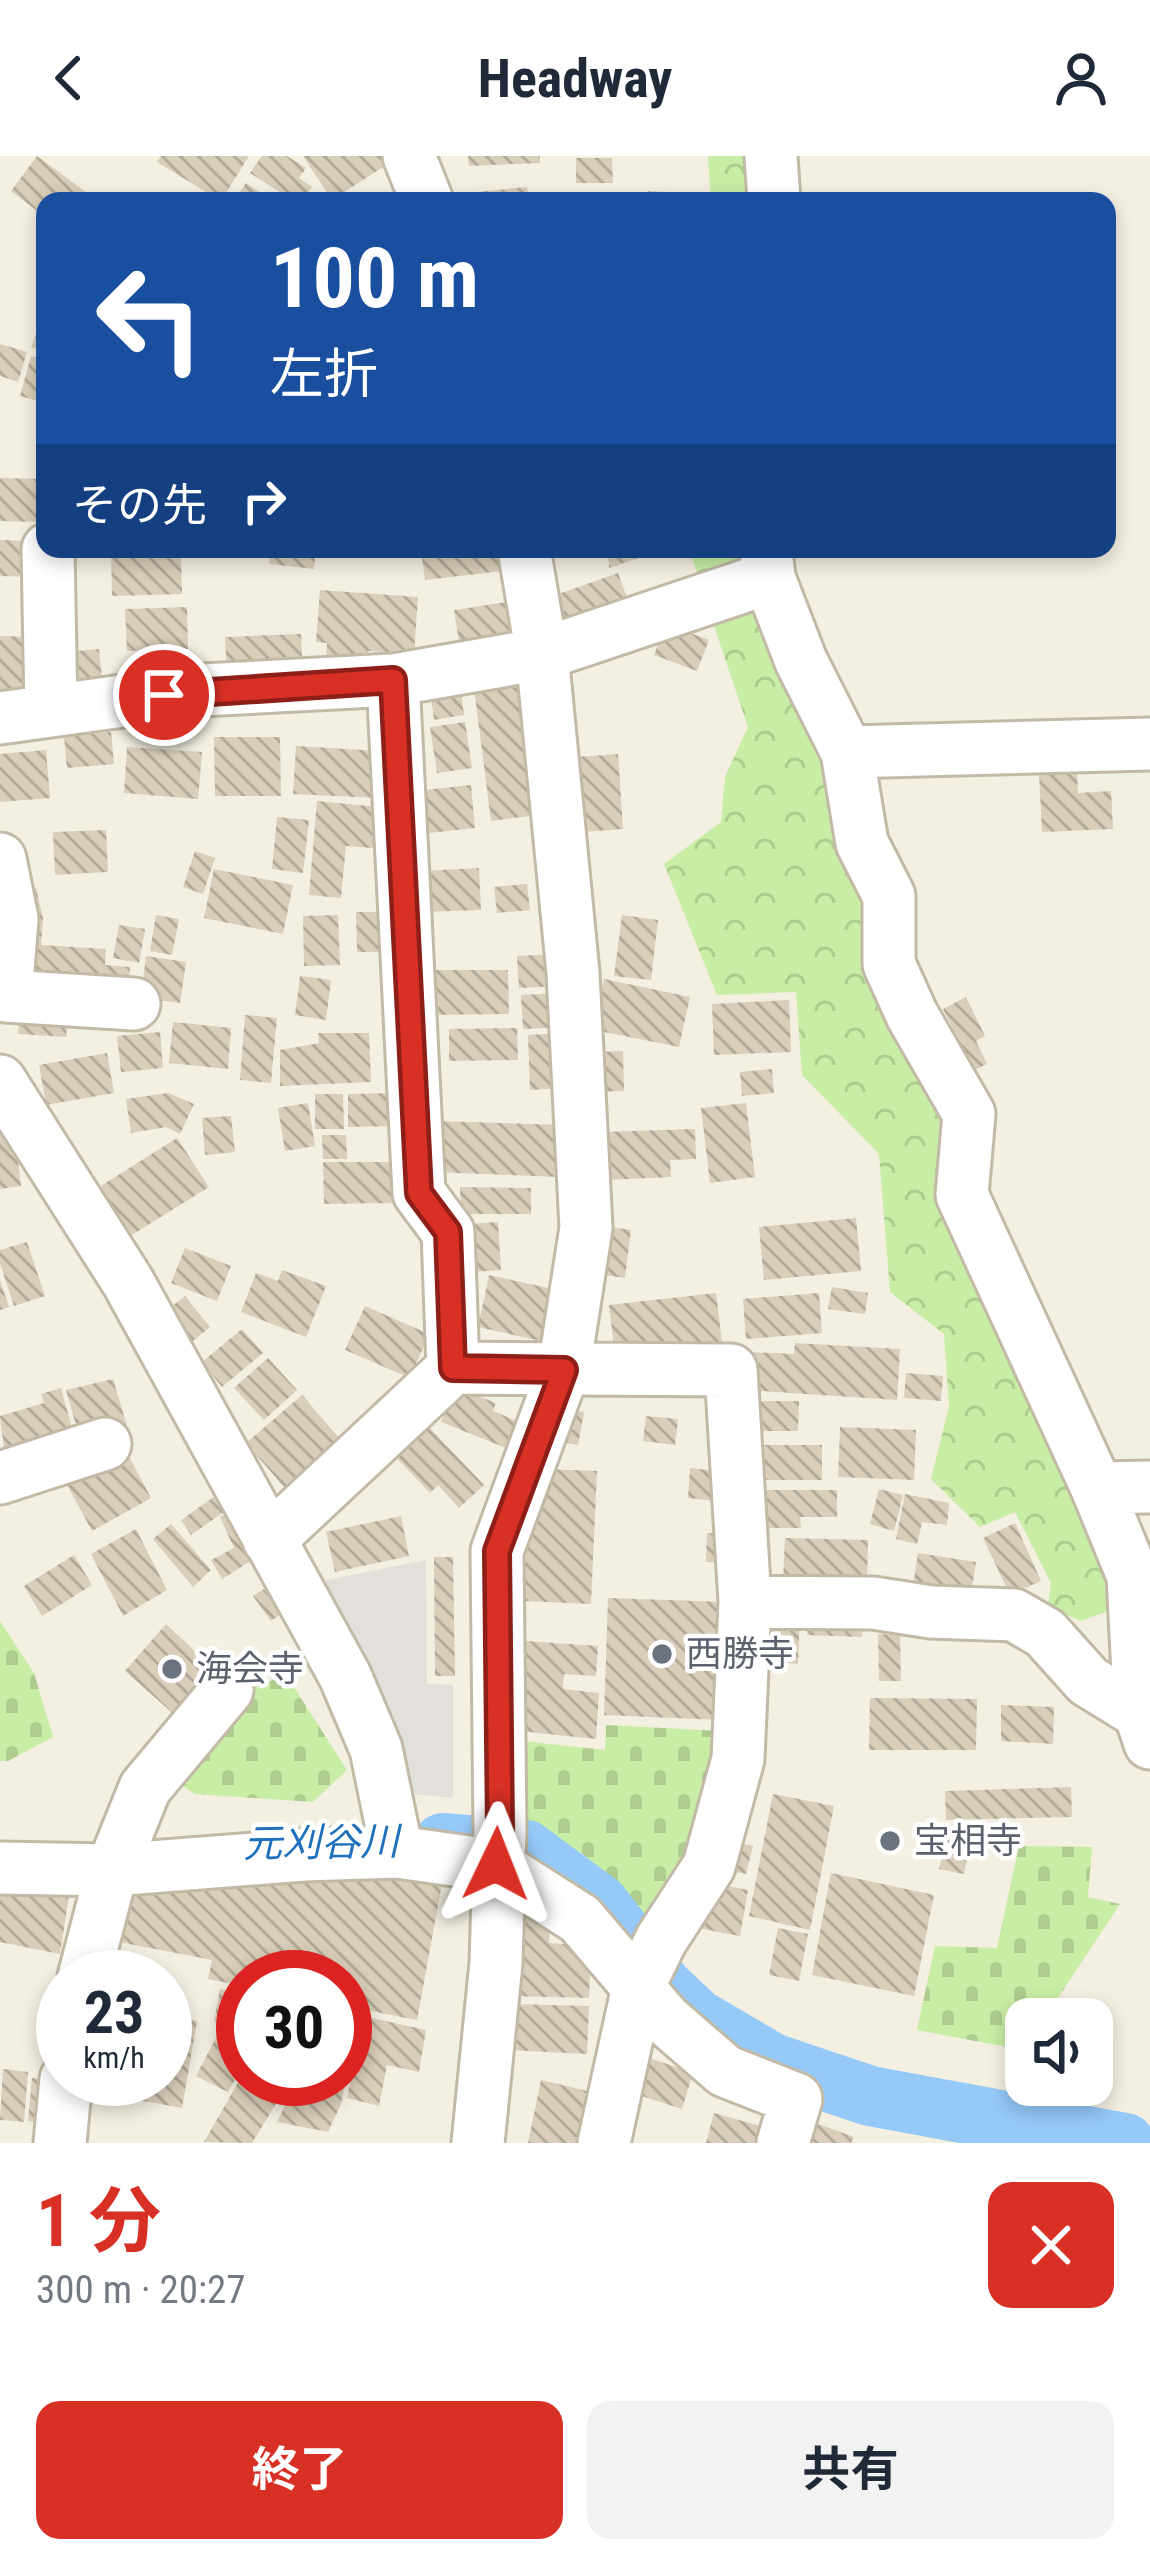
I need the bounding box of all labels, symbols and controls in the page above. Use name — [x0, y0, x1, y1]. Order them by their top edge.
icon: back — [36, 45, 102, 111]
icon: person — [1048, 45, 1114, 111]
text: Headway — [478, 47, 672, 110]
text: 100 m — [270, 229, 479, 328]
icon: left — [72, 240, 228, 396]
text: 左折 — [270, 343, 378, 406]
icon: right — [231, 468, 297, 534]
text: その先 — [72, 479, 207, 532]
pin — [113, 644, 215, 746]
icon: arrive — [131, 662, 197, 728]
place label: 西勝寺 — [686, 1633, 794, 1675]
marker: 西勝寺 — [649, 1641, 675, 1667]
place label: 海会寺 — [196, 1648, 304, 1690]
marker: 海会寺 — [159, 1656, 185, 1682]
position arrow — [433, 1801, 559, 1927]
water label: 元刈谷川 — [243, 1819, 403, 1867]
place label: 宝相寺 — [914, 1820, 1022, 1862]
marker: 宝相寺 — [877, 1828, 903, 1854]
speed limit sign: 30 — [216, 1950, 372, 2106]
text: 23 — [84, 1977, 144, 2048]
map controls — [1005, 1998, 1113, 2106]
button: sound — [1005, 1998, 1113, 2106]
text: km/h — [83, 2040, 145, 2075]
text: 1 分 — [36, 2179, 161, 2264]
button: close — [988, 2182, 1114, 2308]
text: 300 m · 20:27 — [36, 2267, 246, 2313]
button: 終了 — [36, 2401, 563, 2539]
button: 共有 — [587, 2401, 1114, 2539]

